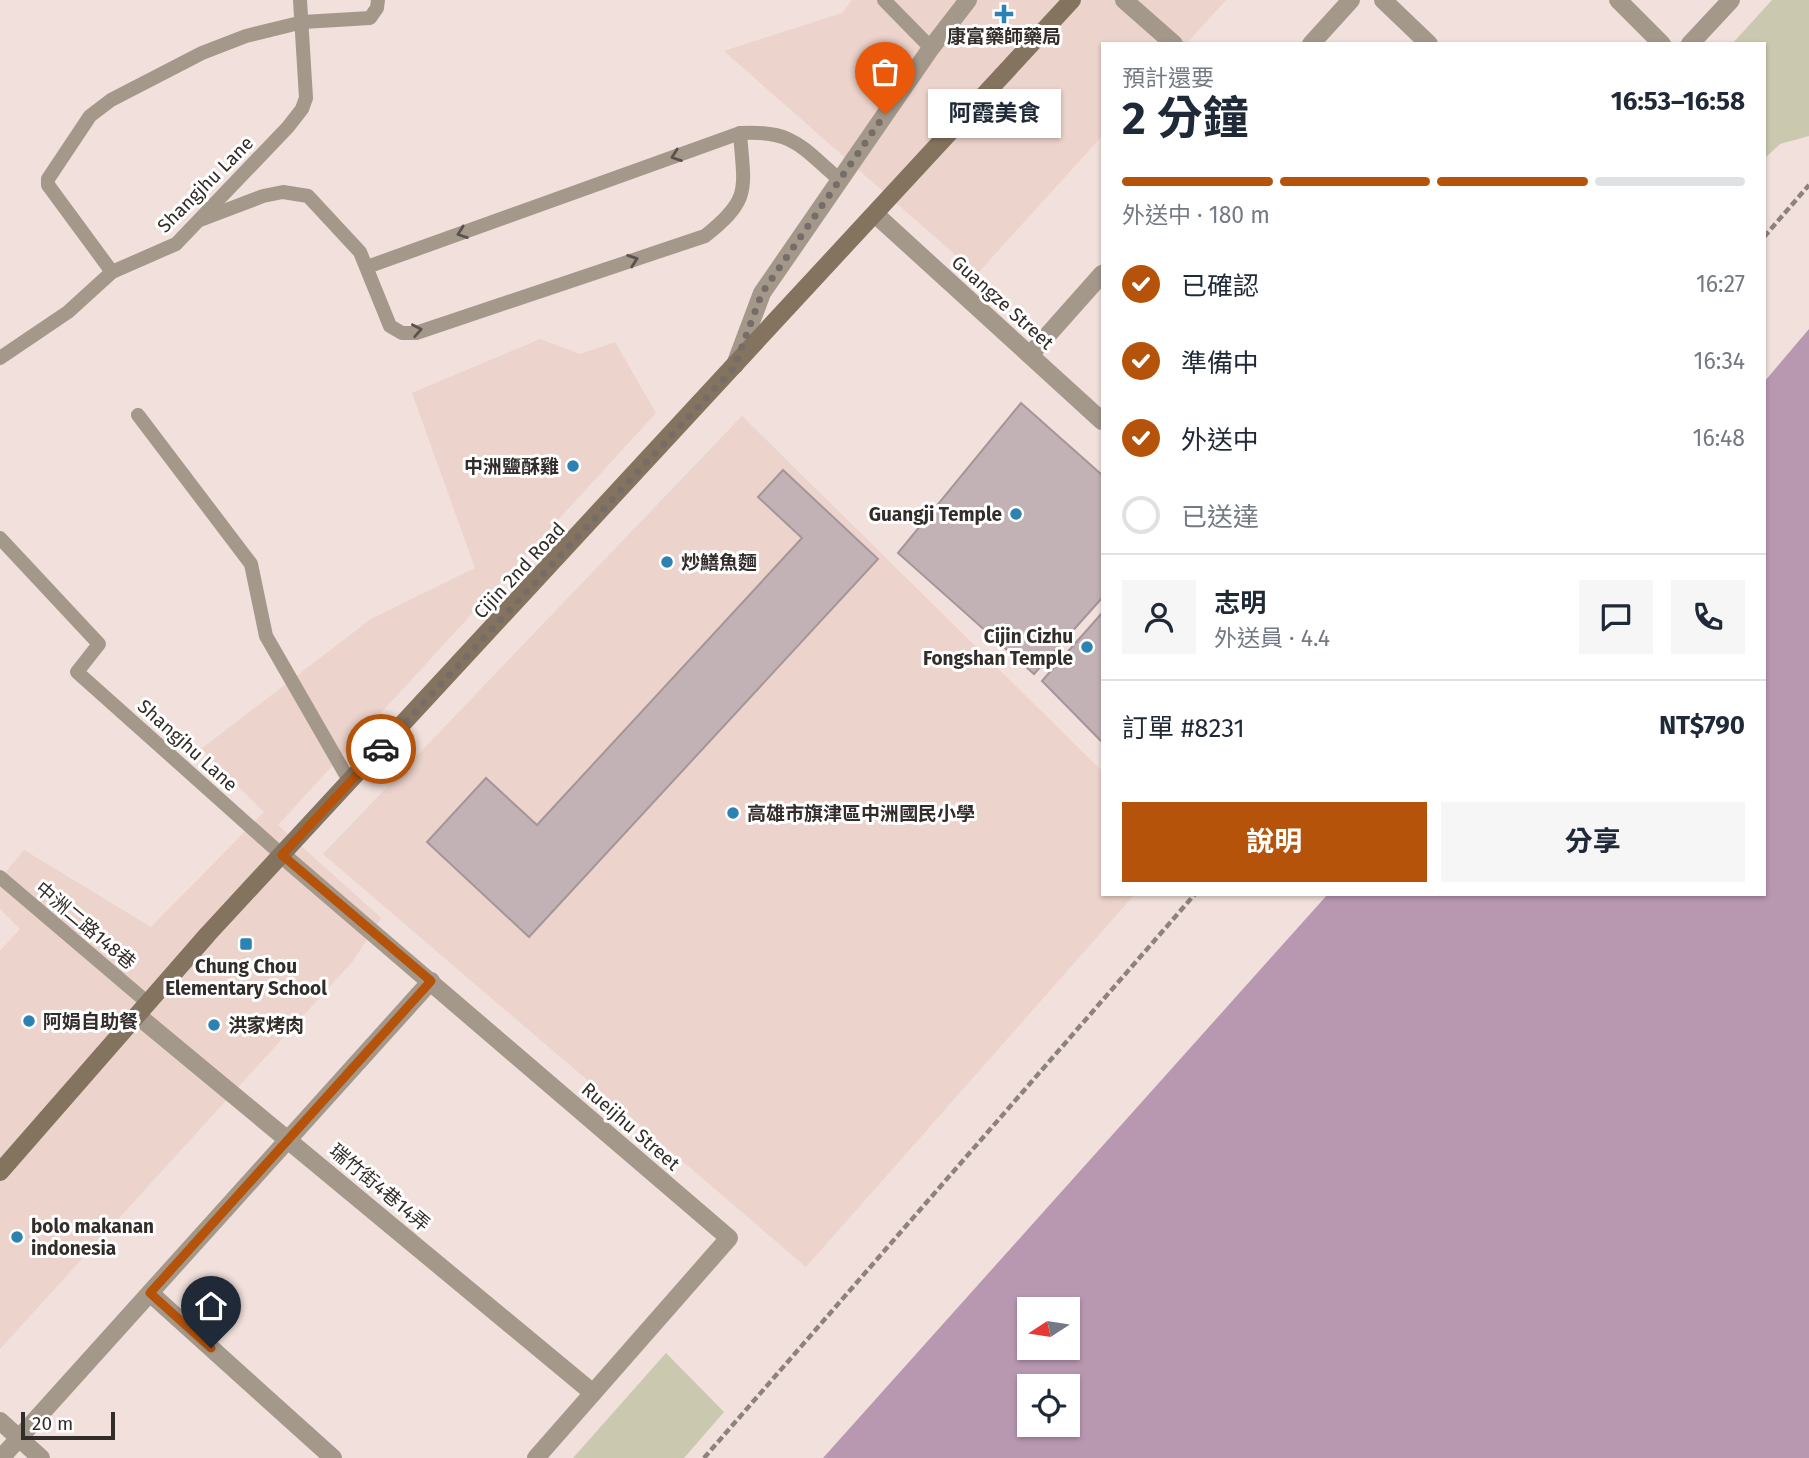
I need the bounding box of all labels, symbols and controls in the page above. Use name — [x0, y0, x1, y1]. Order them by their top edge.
marker: 康富藥師藥局 — [996, 6, 1012, 22]
place label: 康富藥師藥局 — [947, 25, 1061, 48]
pin — [855, 42, 915, 114]
icon: bag — [866, 53, 904, 91]
text: 預計還要 — [1122, 64, 1214, 92]
text: 16:53–16:58 — [1611, 86, 1745, 117]
callout: 阿霞美食 — [927, 90, 1060, 138]
text: 2 分鐘 — [1122, 91, 1249, 146]
text: 阿霞美食 — [949, 99, 1041, 127]
street label: Shangjhu Lane — [153, 132, 258, 237]
one-way arrow — [671, 148, 683, 162]
text: 外送中 · 180 m — [1122, 201, 1270, 229]
one-way arrow — [457, 225, 469, 239]
street label: Guangze Street — [947, 251, 1059, 354]
one-way arrow — [627, 254, 639, 268]
icon: check — [1122, 265, 1160, 303]
text: 16:27 — [1696, 270, 1745, 298]
text: 已確認 — [1181, 271, 1259, 302]
one-way arrow — [411, 324, 423, 339]
icon: check — [1122, 342, 1160, 380]
text: 16:34 — [1693, 347, 1745, 375]
text: 準備中 — [1181, 348, 1259, 379]
icon: check — [1122, 419, 1160, 457]
text: 16:48 — [1692, 424, 1745, 452]
text: 外送中 — [1181, 425, 1259, 456]
place label: 中洲鹽酥雞 — [464, 455, 559, 478]
marker: 中洲鹽酥雞 — [565, 458, 581, 474]
text: 已送達 — [1181, 502, 1259, 533]
place label: Guangji Temple — [869, 503, 1002, 526]
marker: Guangji Temple — [1008, 506, 1024, 522]
street label: Cijin 2nd Road — [469, 517, 570, 623]
place label: 炒鱔魚麵 — [681, 551, 757, 574]
marker: 炒鱔魚麵 — [659, 554, 675, 570]
button: person — [1122, 580, 1196, 654]
button: chat — [1579, 580, 1653, 654]
button: phone — [1671, 580, 1745, 654]
text: 志明 — [1214, 588, 1266, 619]
text: 外送員 · 4.4 — [1214, 624, 1330, 652]
place label: Cijin Cizhu Fongshan Temple — [923, 625, 1073, 670]
marker: Cijin Cizhu Fongshan Temple — [1079, 639, 1095, 655]
street label: Shangjhu Lane — [133, 695, 242, 796]
text: NT$790 — [1659, 710, 1745, 741]
text: 訂單 #8231 — [1122, 713, 1245, 744]
courier — [346, 714, 416, 784]
icon: car — [362, 730, 400, 768]
place label: 高雄市旗津區中洲國民小學 — [747, 802, 975, 825]
button: 說明 — [1122, 802, 1427, 882]
button: 分享 — [1441, 802, 1745, 882]
marker: 高雄市旗津區中洲國民小學 — [725, 805, 741, 821]
street label: 中洲二路148巷 — [31, 877, 140, 974]
marker: Chung Chou Elementary School — [238, 936, 254, 952]
place label: Chung Chou Elementary School — [165, 955, 327, 1000]
place label: 阿娟自助餐 — [43, 1010, 138, 1033]
marker: 阿娟自助餐 — [21, 1013, 37, 1029]
place label: 洪家烤肉 — [228, 1014, 304, 1037]
marker: 洪家烤肉 — [206, 1017, 222, 1033]
street label: Rueijhu Street — [577, 1078, 684, 1175]
street label: 瑞竹街4巷14弄 — [325, 1139, 434, 1236]
place label: bolo makanan indonesia — [31, 1215, 154, 1260]
marker: bolo makanan indonesia — [9, 1229, 25, 1245]
pin — [181, 1276, 241, 1348]
icon: home — [192, 1287, 230, 1325]
north arrow — [1017, 1297, 1080, 1360]
map controls — [1017, 1297, 1080, 1437]
button: locate — [1017, 1374, 1080, 1437]
scale bar — [21, 1409, 116, 1441]
text: 20 m — [32, 1412, 73, 1435]

